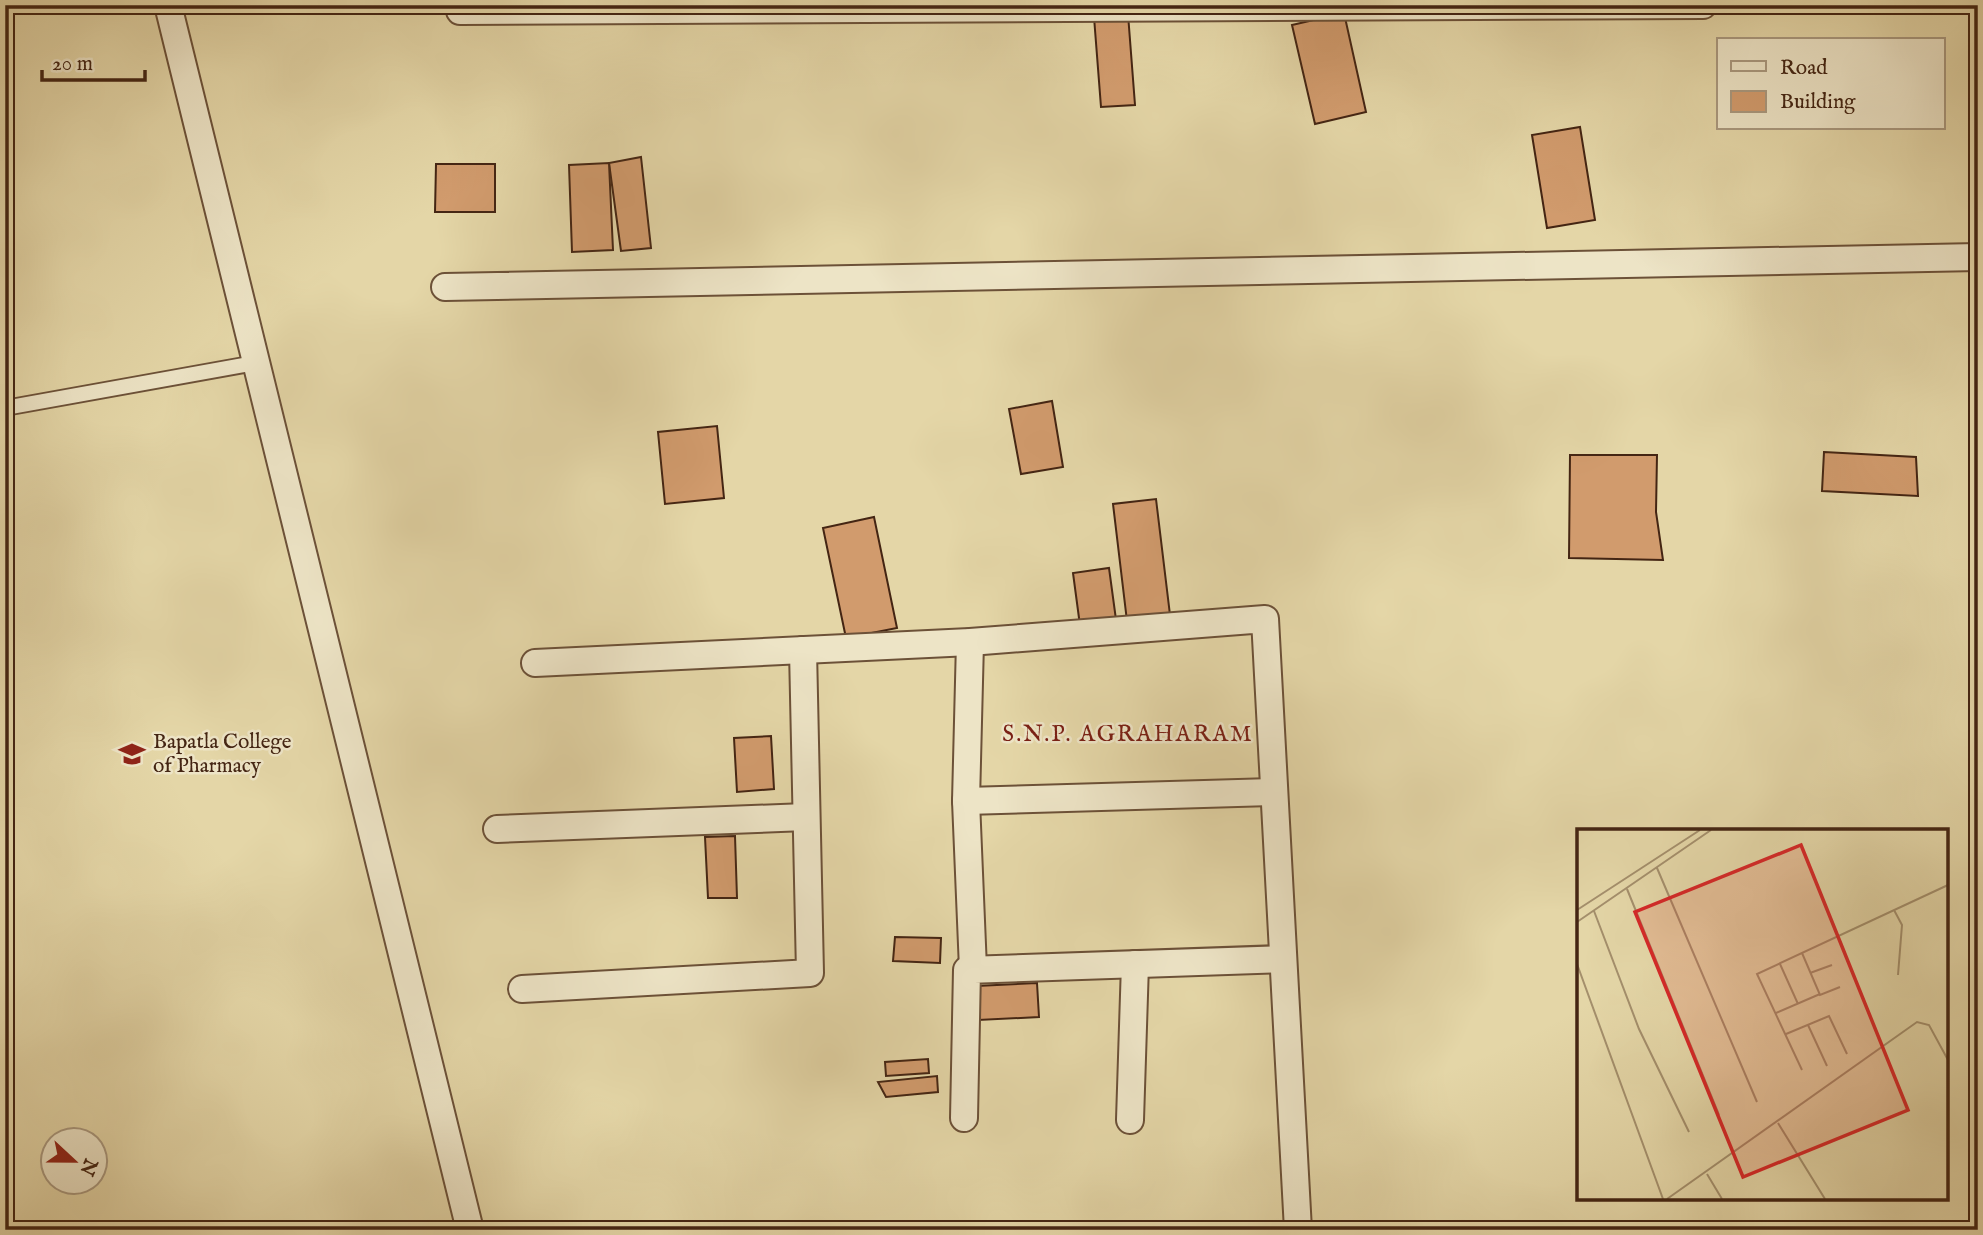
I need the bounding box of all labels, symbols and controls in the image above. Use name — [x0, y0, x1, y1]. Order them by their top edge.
scale bar — [42, 38, 145, 82]
legend — [1717, 38, 1944, 130]
text: 20 m — [52, 51, 93, 78]
text: Road — [1780, 55, 1828, 82]
text: Building — [1780, 89, 1856, 116]
district label: S.N.P. AGRAHARAM — [1002, 720, 1254, 749]
place label: Bapatla College of Pharmacy — [153, 729, 292, 780]
school or university icon: Bapatla College of Pharmacy — [117, 739, 147, 769]
inset map — [1577, 829, 1948, 1200]
north arrow — [38, 1126, 108, 1196]
text: N — [73, 1154, 102, 1179]

